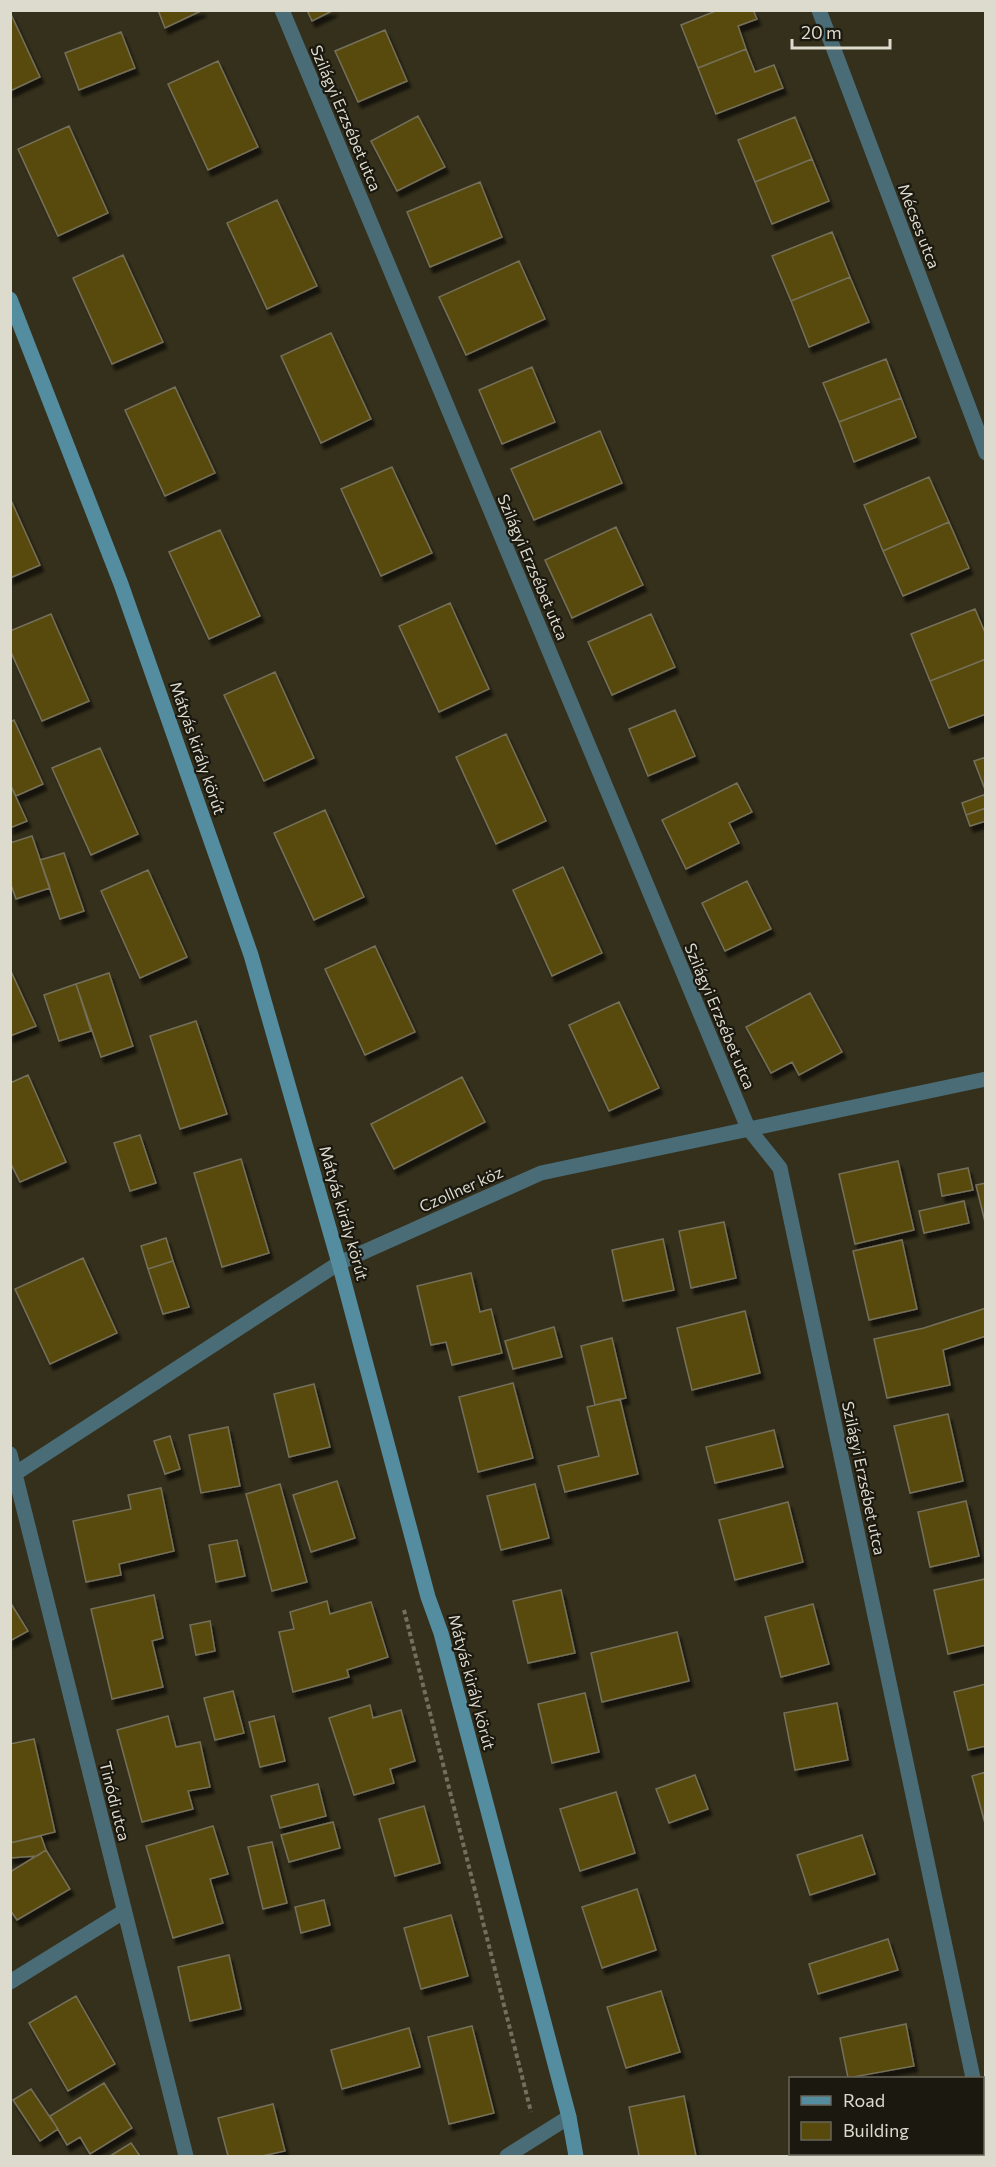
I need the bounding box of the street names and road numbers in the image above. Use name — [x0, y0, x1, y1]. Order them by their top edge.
street label: Szilágyi Erzsébet utca — [307, 42, 386, 194]
street label: Mécses utca — [895, 181, 944, 271]
street label: Szilágyi Erzsébet utca — [494, 491, 573, 643]
street label: Mátyás király körút — [167, 679, 230, 817]
street label: Szilágyi Erzsébet utca — [681, 940, 760, 1092]
street label: Mátyás király körút — [316, 1143, 373, 1283]
street label: Czollner köz — [416, 1162, 506, 1215]
street label: Szilágyi Erzsébet utca — [839, 1399, 890, 1556]
street label: Mátyás király körút — [445, 1612, 500, 1752]
street label: Tinódi utca — [96, 1759, 135, 1843]

